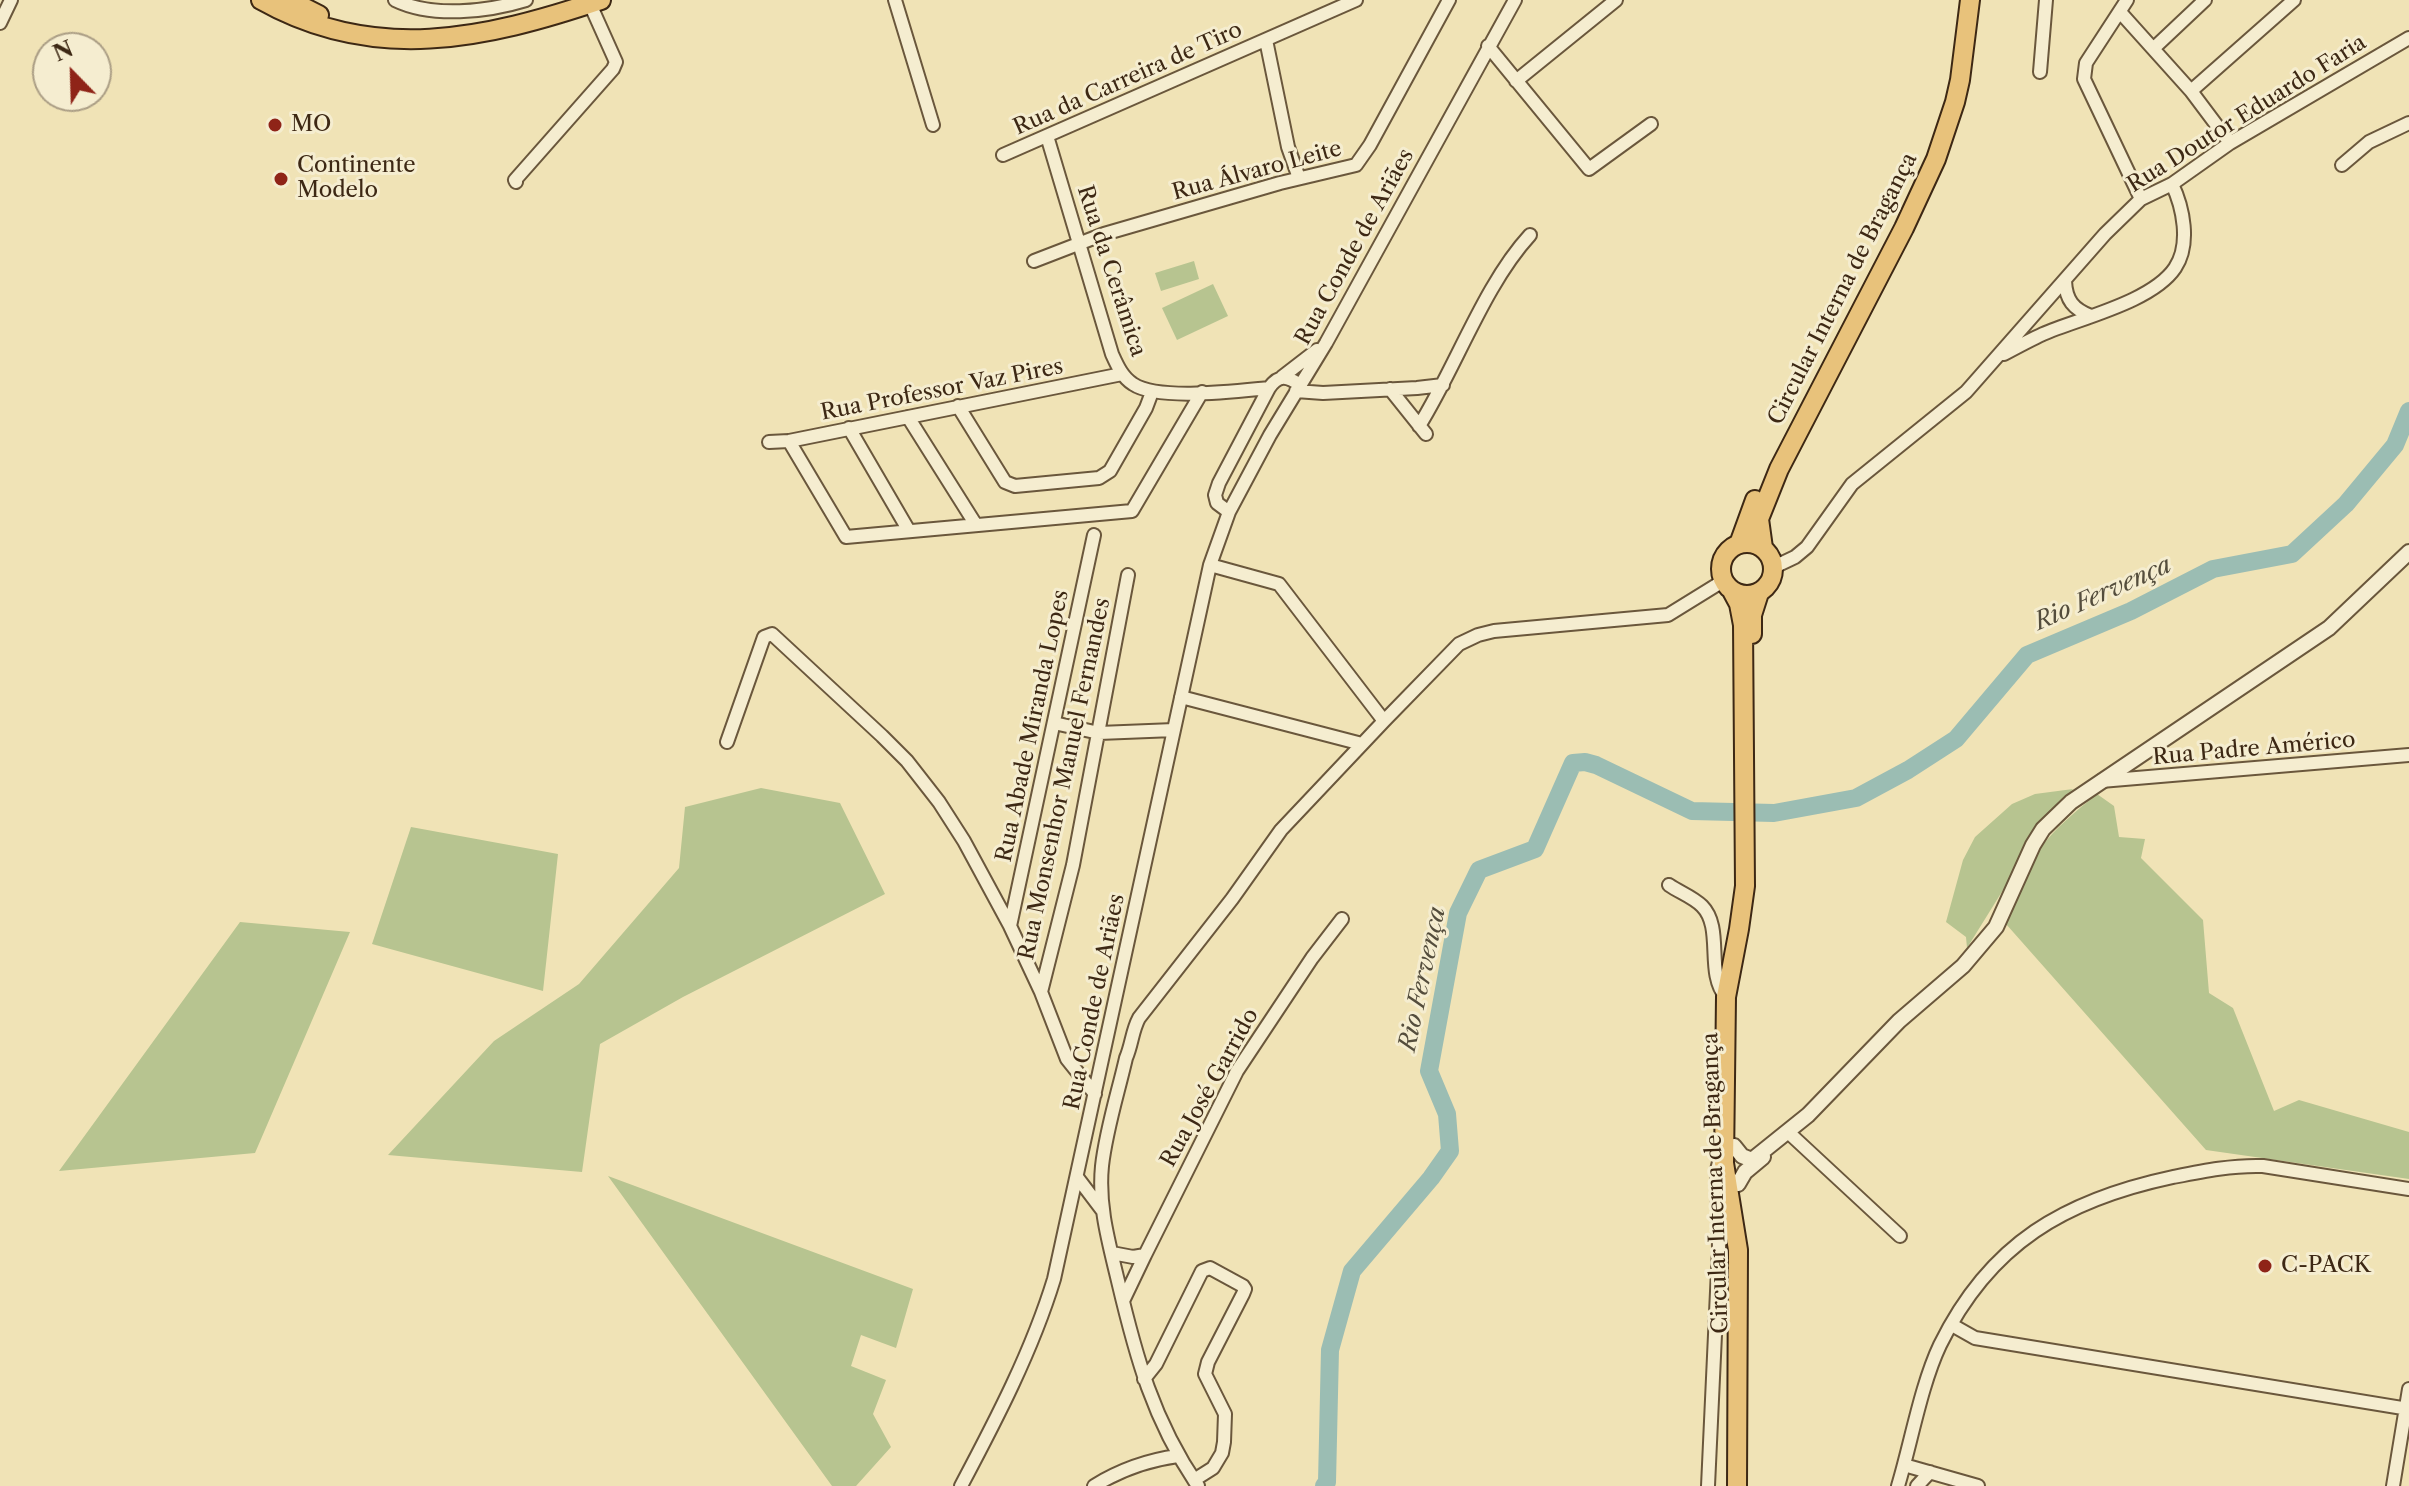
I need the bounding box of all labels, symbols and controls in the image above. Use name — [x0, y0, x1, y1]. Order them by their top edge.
street label: Rua da Carreira de Tiro — [1010, 17, 1246, 141]
street label: Rua Doutor Eduardo Faria — [2123, 30, 2371, 198]
north arrow — [32, 32, 112, 112]
text: N — [49, 35, 77, 67]
place label: MO — [291, 112, 331, 138]
marker: MO — [266, 116, 284, 134]
street label: Rua Álvaro Leite — [1169, 136, 1345, 206]
street label: Rua Conde de Ariães — [1290, 144, 1420, 350]
street label: Circular Interna de Bragança — [1763, 149, 1923, 429]
place label: Continente Modelo — [297, 153, 416, 204]
marker: Continente Modelo — [272, 170, 290, 188]
street label: Rua da Cerâmica — [1071, 182, 1151, 360]
street label: Rua Professor Vaz Pires — [819, 354, 1065, 426]
water label: Rio Fervença — [2030, 551, 2176, 637]
street label: Rua Abade Miranda Lopes — [991, 588, 1075, 864]
street label: Rua Monsenhor Manuel Fernandes — [1014, 596, 1116, 962]
street label: Rua Padre Américo — [2151, 727, 2357, 771]
street label: Rua Conde de Ariães — [1059, 892, 1131, 1112]
water label: Rio Fervença — [1394, 904, 1452, 1054]
street label: Rua José Garrido — [1155, 1004, 1265, 1172]
street label: Circular Interna de Bragança — [1698, 1032, 1734, 1334]
place label: C-PACK — [2281, 1253, 2371, 1279]
marker: C-PACK — [2256, 1257, 2274, 1275]

